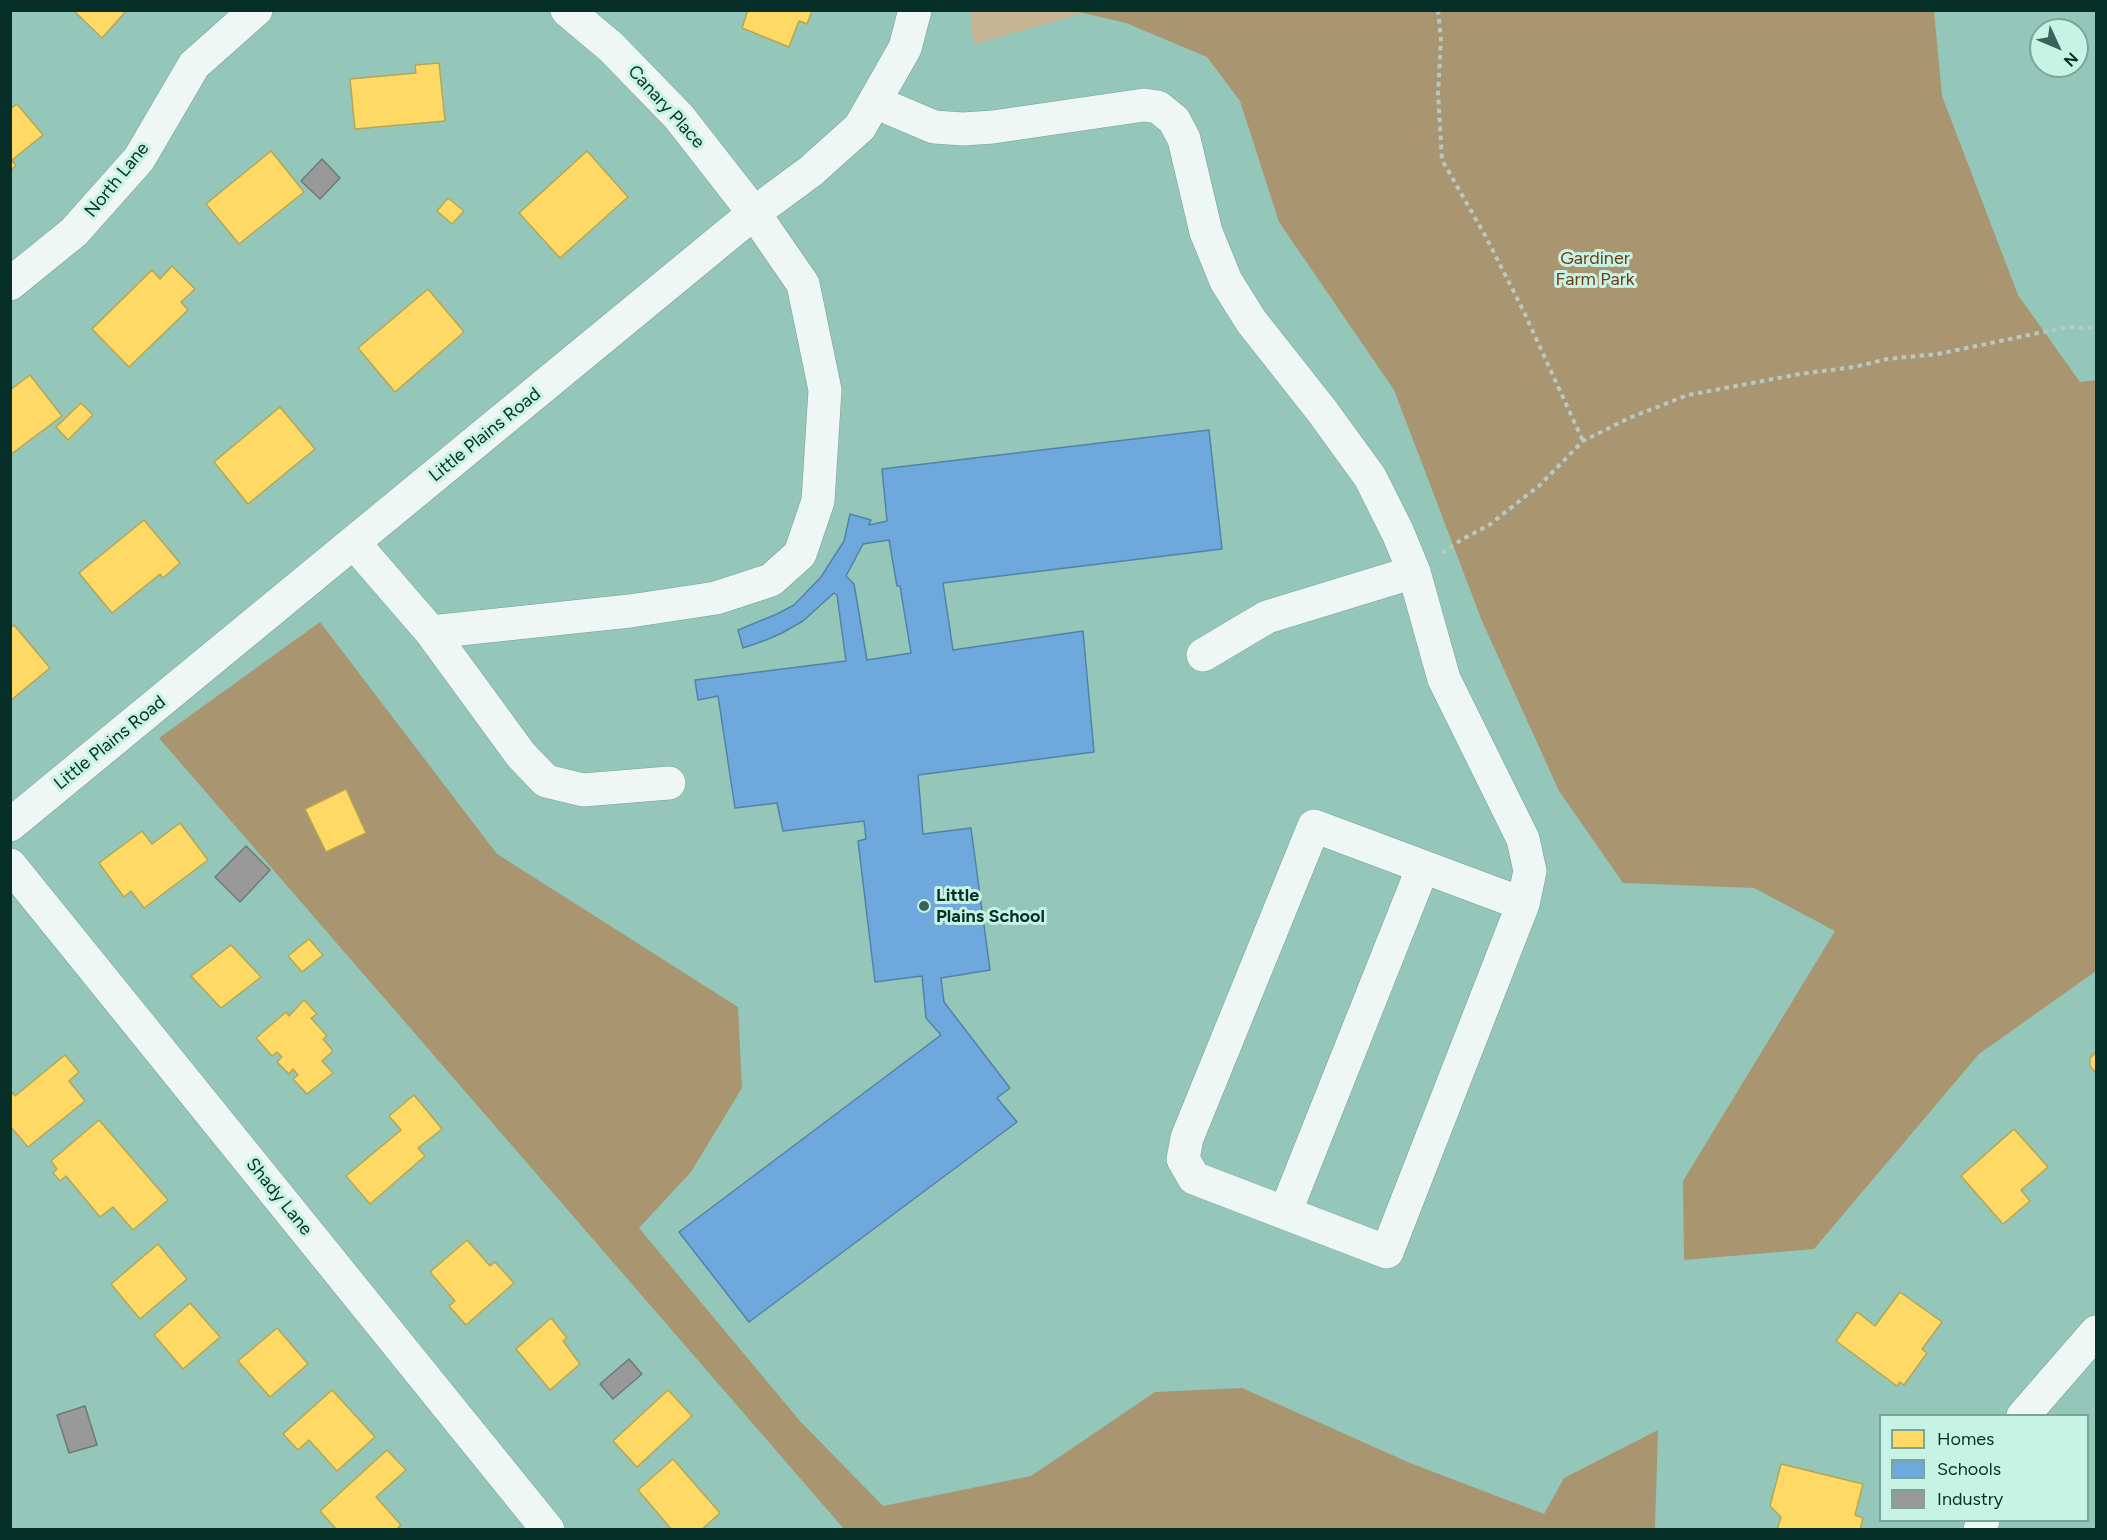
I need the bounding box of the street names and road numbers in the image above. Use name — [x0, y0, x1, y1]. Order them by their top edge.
street label: Canary Place — [623, 61, 709, 153]
street label: North Lane — [80, 138, 154, 222]
street label: Little Plains Road — [425, 383, 545, 487]
street label: Little Plains Road — [50, 691, 170, 795]
street label: Shady Lane — [241, 1154, 317, 1240]

